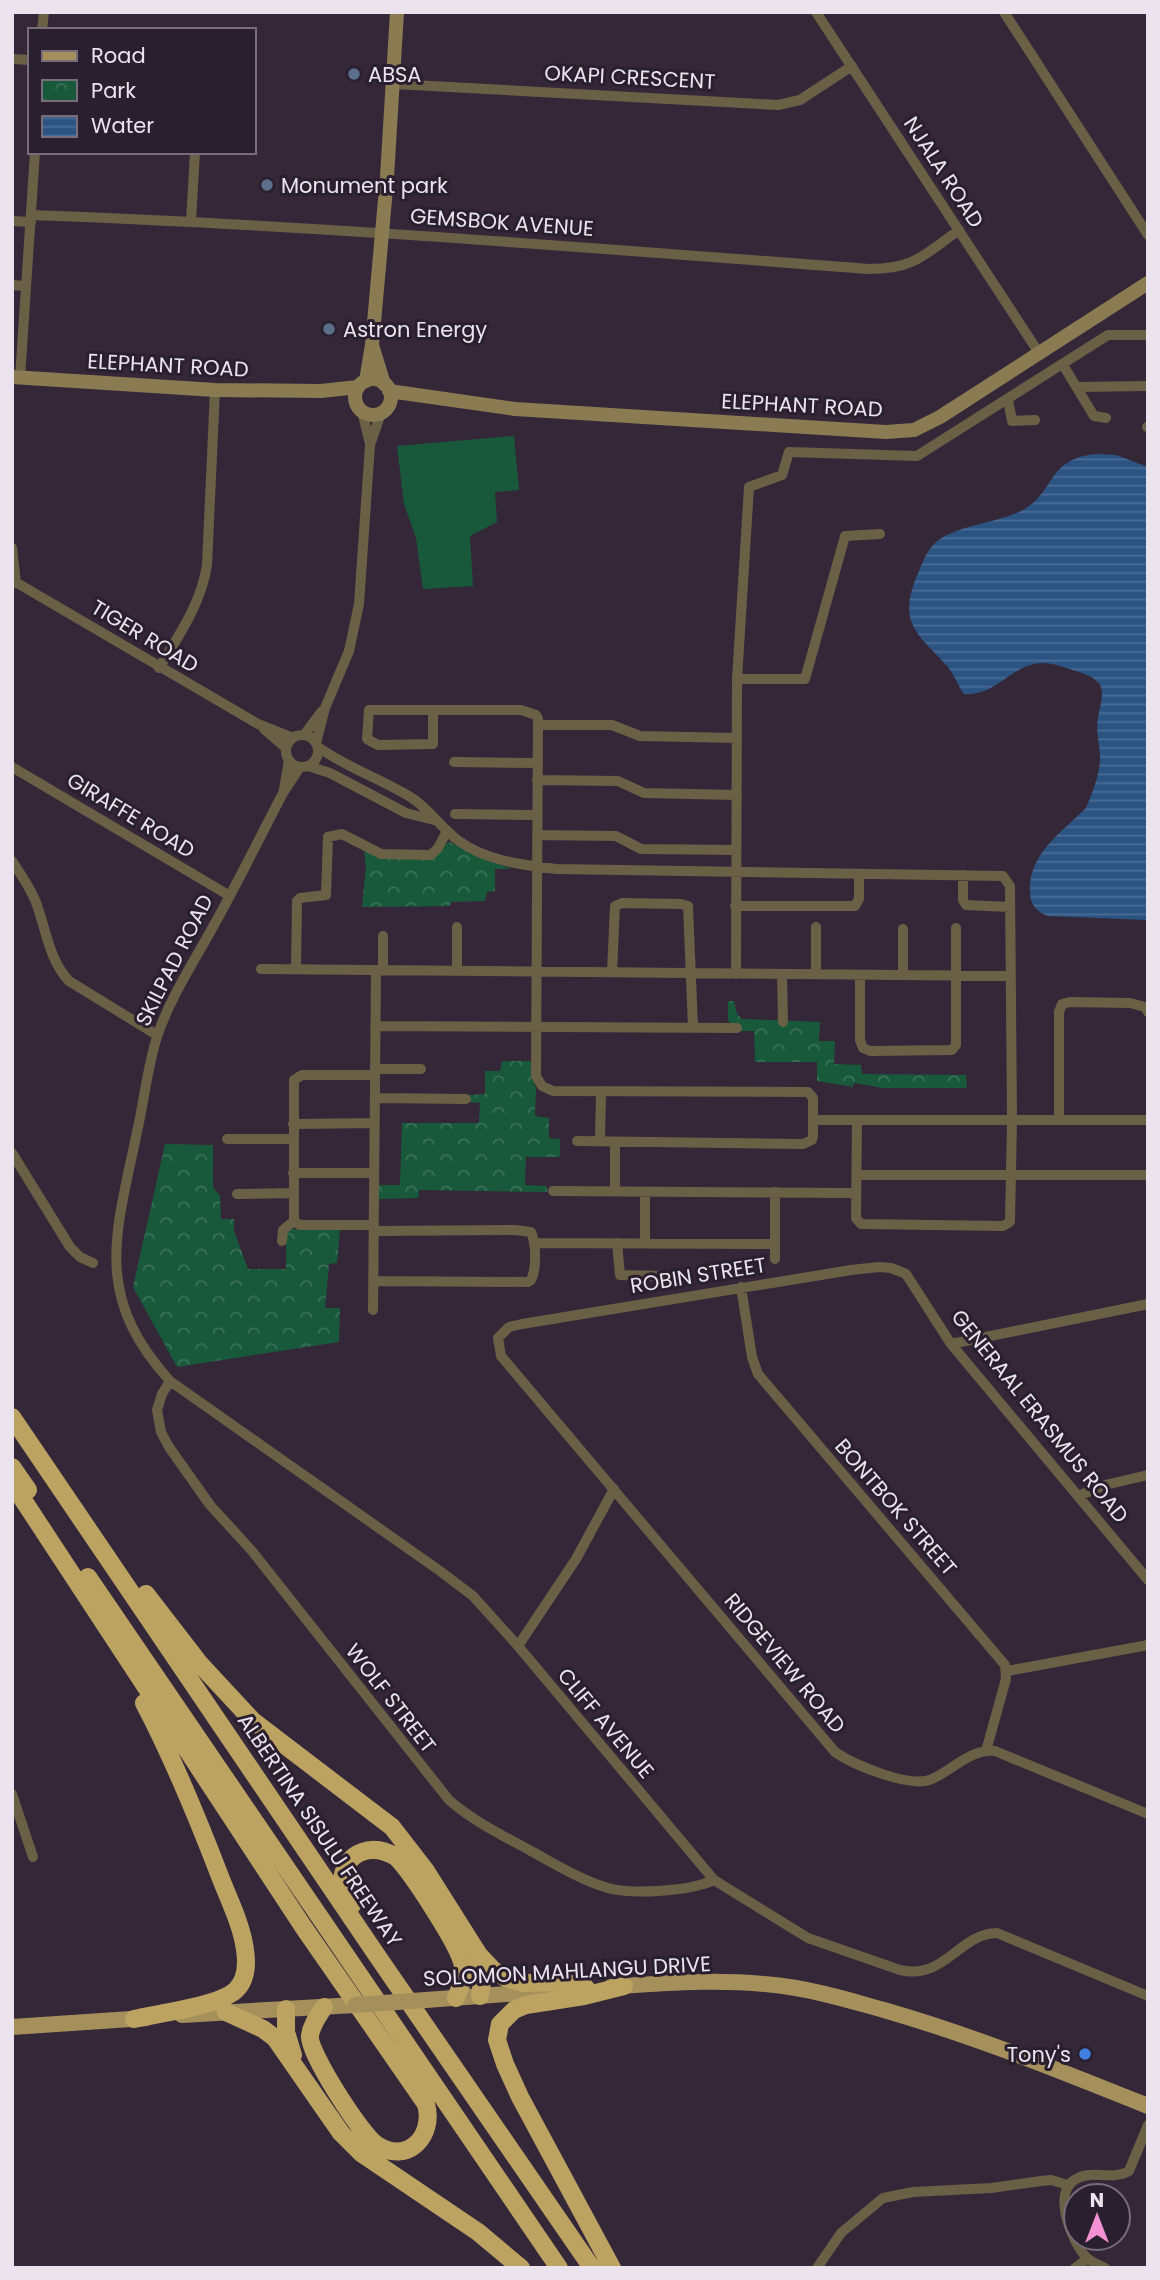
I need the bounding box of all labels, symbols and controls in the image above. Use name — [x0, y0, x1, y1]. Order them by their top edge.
legend — [28, 28, 256, 154]
text: Road — [91, 41, 146, 70]
street label: OKAPI CRESCENT — [544, 58, 716, 96]
place label: ABSA — [368, 60, 422, 89]
marker: ABSA — [346, 66, 362, 82]
text: Park — [91, 76, 136, 105]
text: Water — [91, 111, 154, 140]
street label: NJALA ROAD — [897, 111, 991, 233]
place label: Monument park — [281, 171, 448, 200]
marker: Monument park — [259, 177, 275, 193]
street label: GEMSBOK AVENUE — [409, 201, 595, 243]
place label: Astron Energy — [343, 315, 487, 344]
marker: Astron Energy — [321, 321, 337, 337]
street label: ELEPHANT ROAD — [87, 346, 249, 384]
street label: ELEPHANT ROAD — [721, 386, 883, 424]
street label: TIGER ROAD — [86, 593, 204, 679]
street label: GIRAFFE ROAD — [62, 765, 200, 865]
street label: SKILPAD ROAD — [128, 889, 220, 1031]
street label: ROBIN STREET — [628, 1250, 768, 1300]
street label: GENERAAL ERASMUS ROAD — [945, 1303, 1135, 1529]
street label: BONTBOK STREET — [828, 1432, 964, 1582]
street label: RIDGEVIEW ROAD — [718, 1587, 852, 1739]
street label: WOLF STREET — [339, 1637, 443, 1759]
street label: CLIFF AVENUE — [551, 1662, 661, 1784]
street label: ALBERTINA SISULU FREEWAY — [231, 1708, 409, 1952]
street label: SOLOMON MAHLANGU DRIVE — [422, 1949, 712, 1993]
place label: Tony's — [1007, 2040, 1071, 2069]
marker: Tony's — [1077, 2046, 1093, 2062]
north arrow — [1062, 2182, 1132, 2252]
text: N — [1090, 2187, 1104, 2214]

